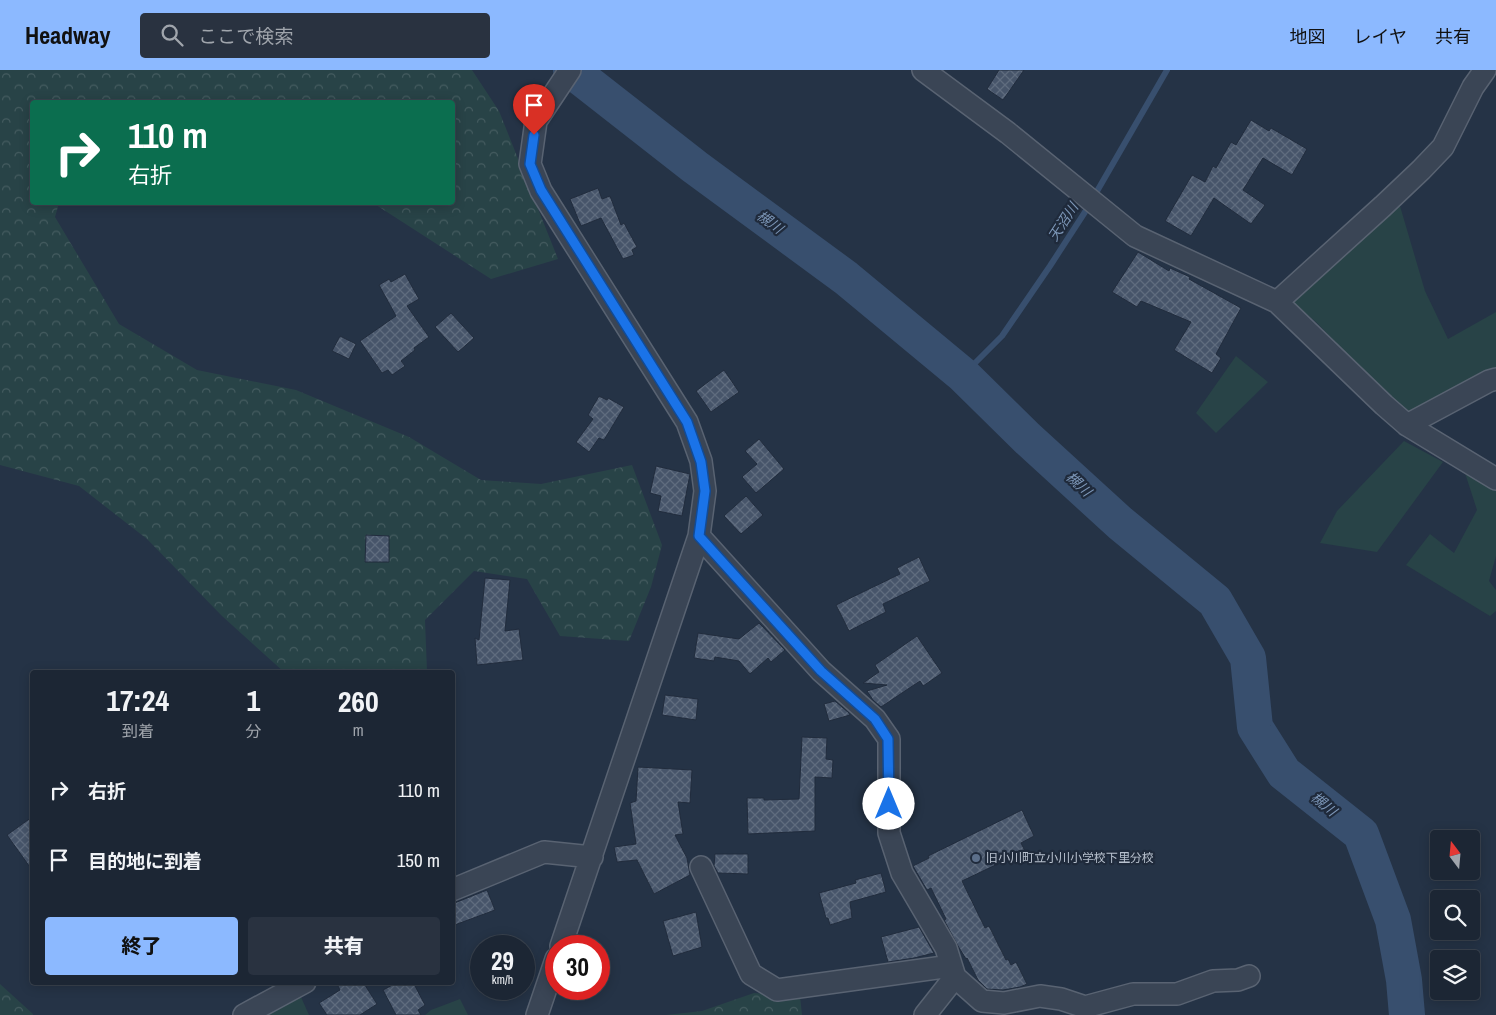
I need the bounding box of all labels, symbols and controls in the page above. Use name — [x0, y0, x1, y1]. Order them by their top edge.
search box — [140, 13, 490, 58]
text: Headway — [25, 19, 110, 51]
icon: search — [158, 21, 186, 49]
text: ここで検索 — [198, 23, 293, 49]
text: 地図 — [1290, 24, 1326, 49]
text: レイヤ — [1354, 24, 1407, 49]
text: 共有 — [1435, 24, 1471, 49]
pin — [513, 84, 555, 135]
icon: arrive — [520, 91, 548, 119]
text: 110 m — [128, 112, 208, 159]
icon: right — [45, 120, 110, 185]
text: 右折 — [128, 160, 172, 190]
water label: 天沼川 — [1044, 198, 1083, 245]
water label: 槻川 — [753, 206, 788, 239]
water label: 槻川 — [1063, 468, 1097, 501]
text: 17:24 — [106, 680, 169, 720]
text: 1 — [247, 680, 260, 720]
text: 260 — [338, 681, 379, 721]
text: m — [353, 719, 364, 741]
text: 到着 — [122, 720, 154, 742]
text: 分 — [245, 720, 261, 742]
icon: right — [45, 776, 73, 804]
text: 110 m — [398, 777, 440, 803]
position arrow — [862, 777, 914, 829]
text: 右折 — [88, 778, 126, 804]
water label: 槻川 — [1307, 788, 1342, 821]
north arrow — [1430, 830, 1480, 880]
map controls — [1430, 830, 1480, 1000]
icon: arrive — [45, 846, 73, 874]
text: 150 m — [397, 847, 440, 873]
text: 目的地に到着 — [88, 848, 202, 874]
place label: 旧小川町立小川小学校下里分校 — [986, 850, 1154, 866]
marker: 旧小川町立小川小学校下里分校 — [970, 852, 982, 864]
button: search — [1430, 890, 1480, 940]
button: 終了 — [45, 917, 238, 975]
button: 共有 — [248, 917, 440, 975]
speed limit sign: 30 — [545, 935, 610, 1000]
text: 29 — [491, 944, 514, 978]
button: layers — [1430, 950, 1480, 1000]
text: km/h — [492, 972, 513, 988]

